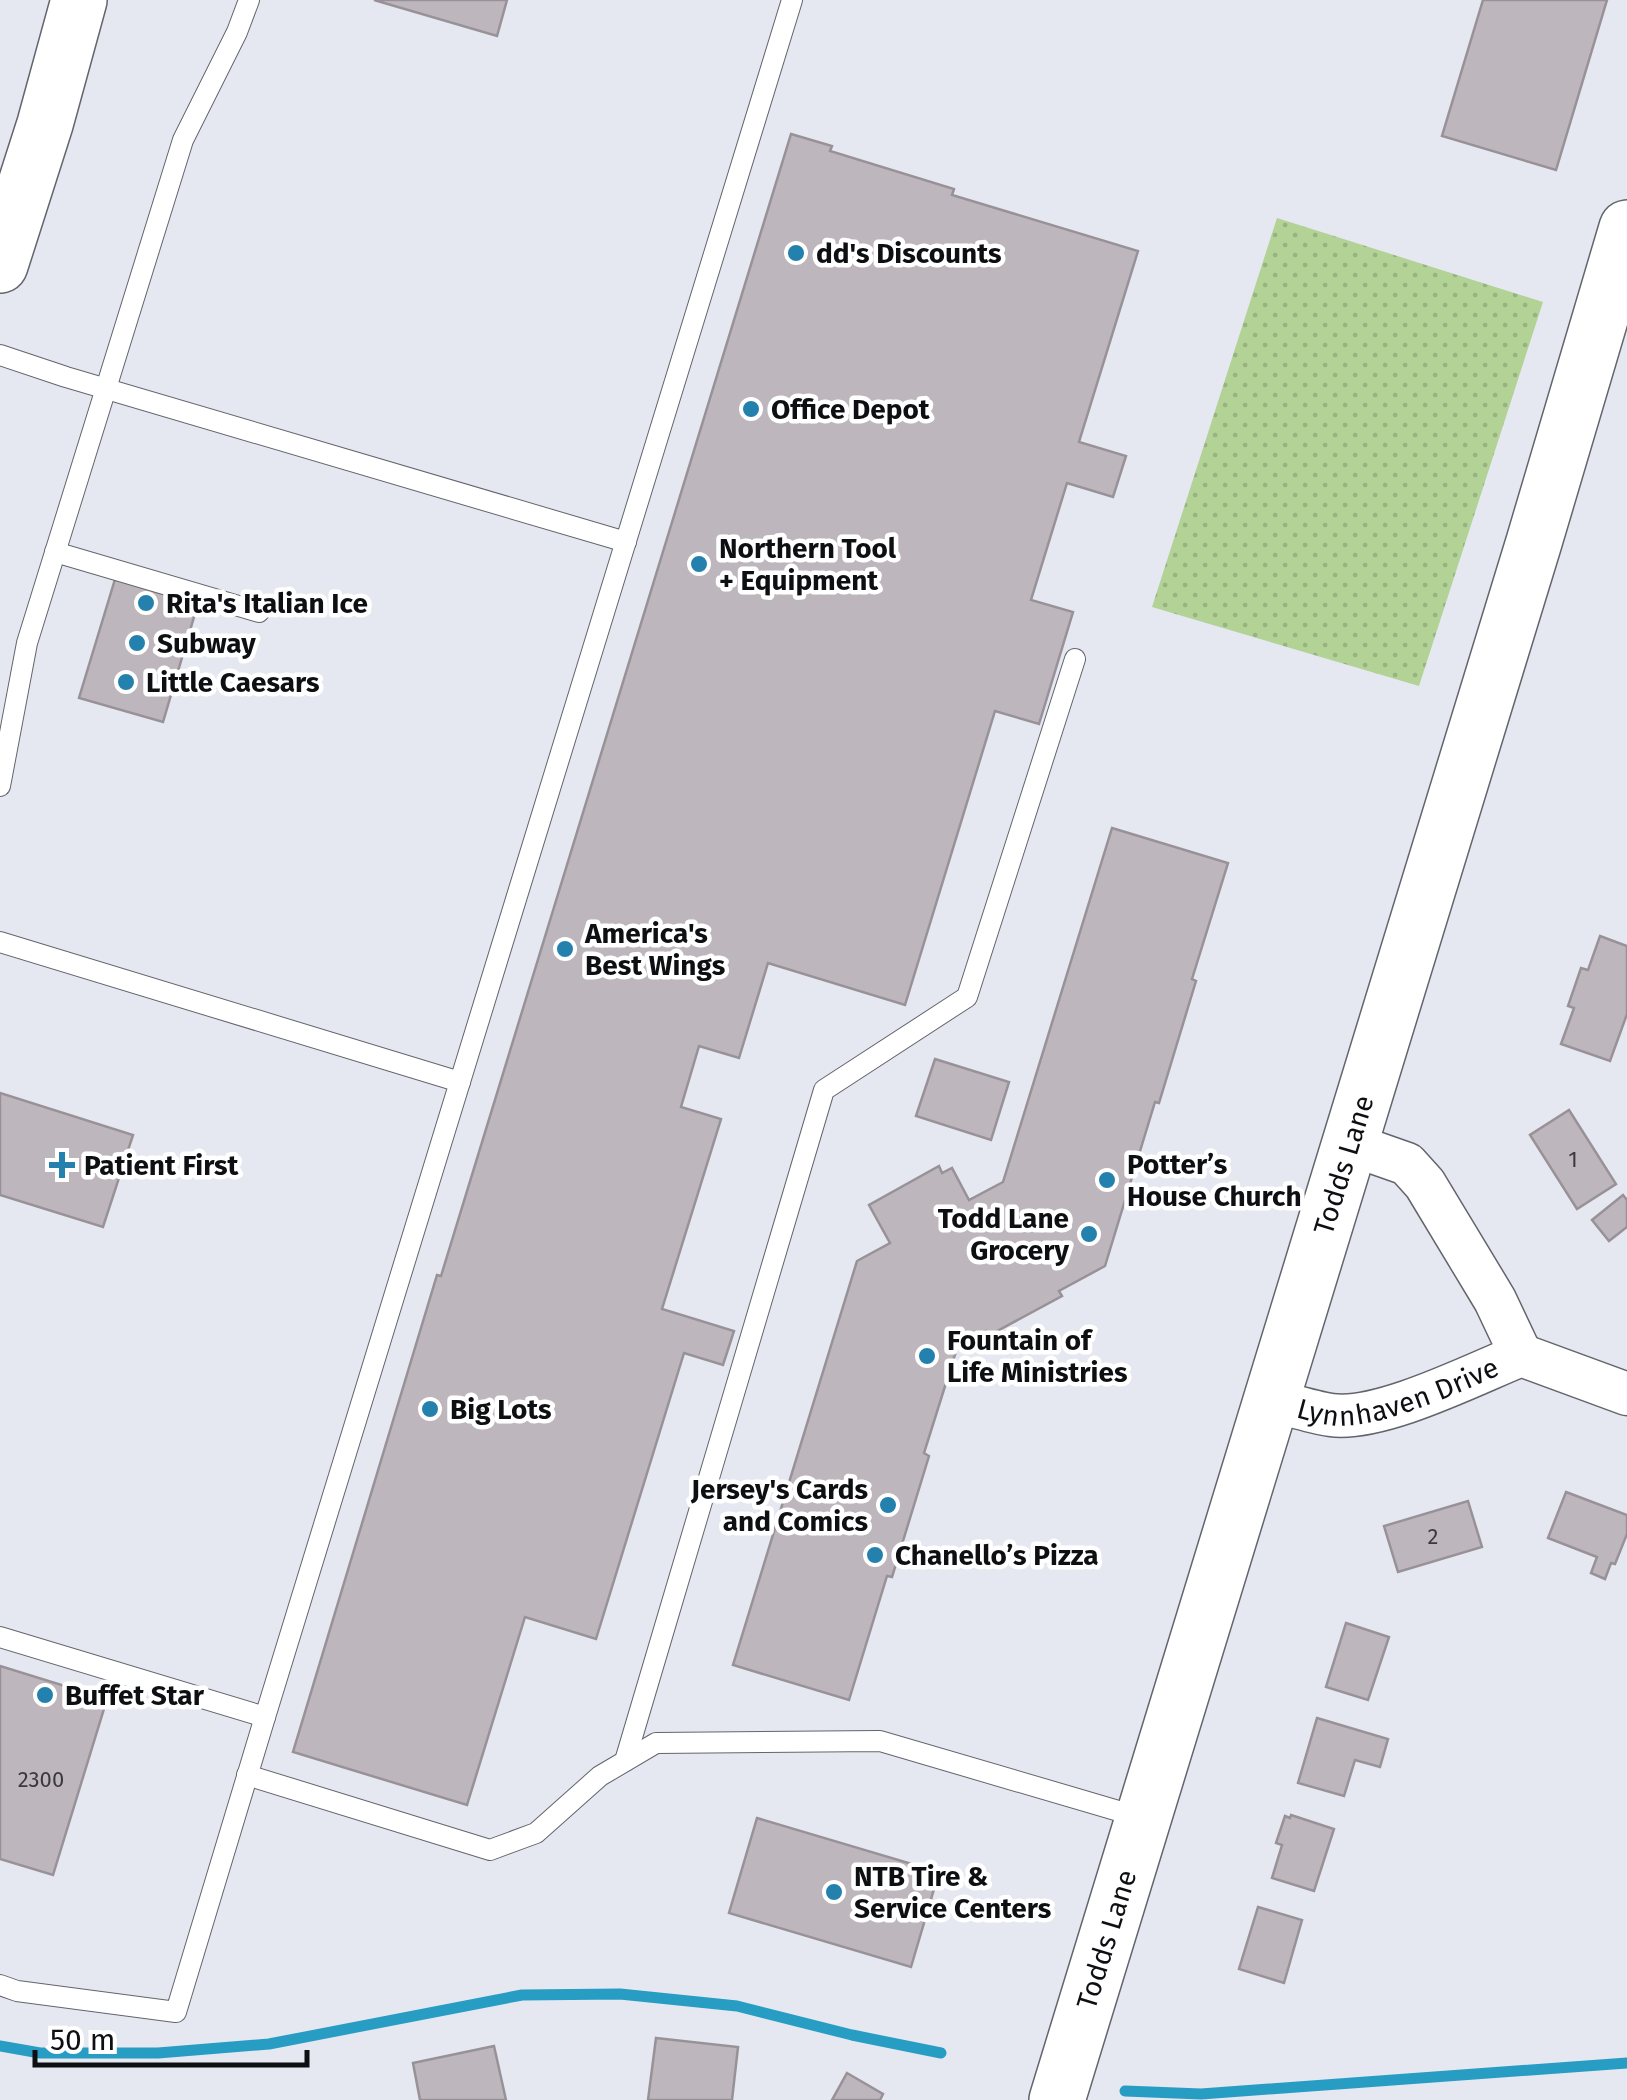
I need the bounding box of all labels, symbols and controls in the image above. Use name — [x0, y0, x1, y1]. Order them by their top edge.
place label: dd's Discounts — [816, 237, 1002, 270]
marker: dd's Discounts — [785, 242, 807, 264]
place label: Office Depot — [771, 393, 931, 426]
marker: Office Depot — [740, 398, 762, 420]
place label: Northern Tool + Equipment — [719, 532, 897, 597]
marker: Northern Tool + Equipment — [688, 553, 710, 575]
place label: Rita's Italian Ice — [166, 587, 368, 620]
marker: Rita's Italian Ice — [135, 592, 157, 614]
place label: Subway — [157, 627, 256, 660]
marker: Subway — [126, 632, 148, 654]
place label: Little Caesars — [146, 666, 320, 699]
marker: Little Caesars — [115, 671, 137, 693]
place label: America's Best Wings — [584, 917, 725, 982]
marker: America's Best Wings — [554, 938, 576, 960]
street label: Todds Lane — [1306, 1091, 1380, 1238]
house number: 1 — [1568, 1146, 1578, 1173]
place label: Potter’s House Church — [1127, 1148, 1302, 1213]
place label: Patient First — [84, 1149, 240, 1182]
marker: Patient First — [49, 1152, 75, 1178]
marker: Potter’s House Church — [1096, 1169, 1118, 1191]
place label: Todd Lane Grocery — [938, 1202, 1069, 1267]
marker: Todd Lane Grocery — [1078, 1223, 1100, 1245]
place label: Fountain of Life Ministries — [947, 1324, 1127, 1389]
marker: Fountain of Life Ministries — [916, 1345, 938, 1367]
street label: Lynnhaven Drive — [1294, 1350, 1503, 1433]
place label: Big Lots — [450, 1393, 552, 1426]
marker: Big Lots — [419, 1398, 441, 1420]
place label: Jersey's Cards and Comics — [690, 1473, 868, 1538]
marker: Jersey's Cards and Comics — [877, 1494, 899, 1516]
house number: 2 — [1428, 1523, 1438, 1550]
place label: Chanello’s Pizza — [895, 1539, 1099, 1572]
marker: Chanello’s Pizza — [864, 1544, 886, 1566]
place label: Buffet Star — [65, 1679, 205, 1712]
marker: Buffet Star — [34, 1684, 56, 1706]
house number: 2300 — [18, 1766, 64, 1793]
place label: NTB Tire & Service Centers — [854, 1860, 1051, 1925]
street label: Todds Lane — [1069, 1866, 1143, 2013]
marker: NTB Tire & Service Centers — [823, 1881, 845, 1903]
scale bar — [35, 2005, 308, 2067]
text: 50 m — [50, 2022, 115, 2058]

